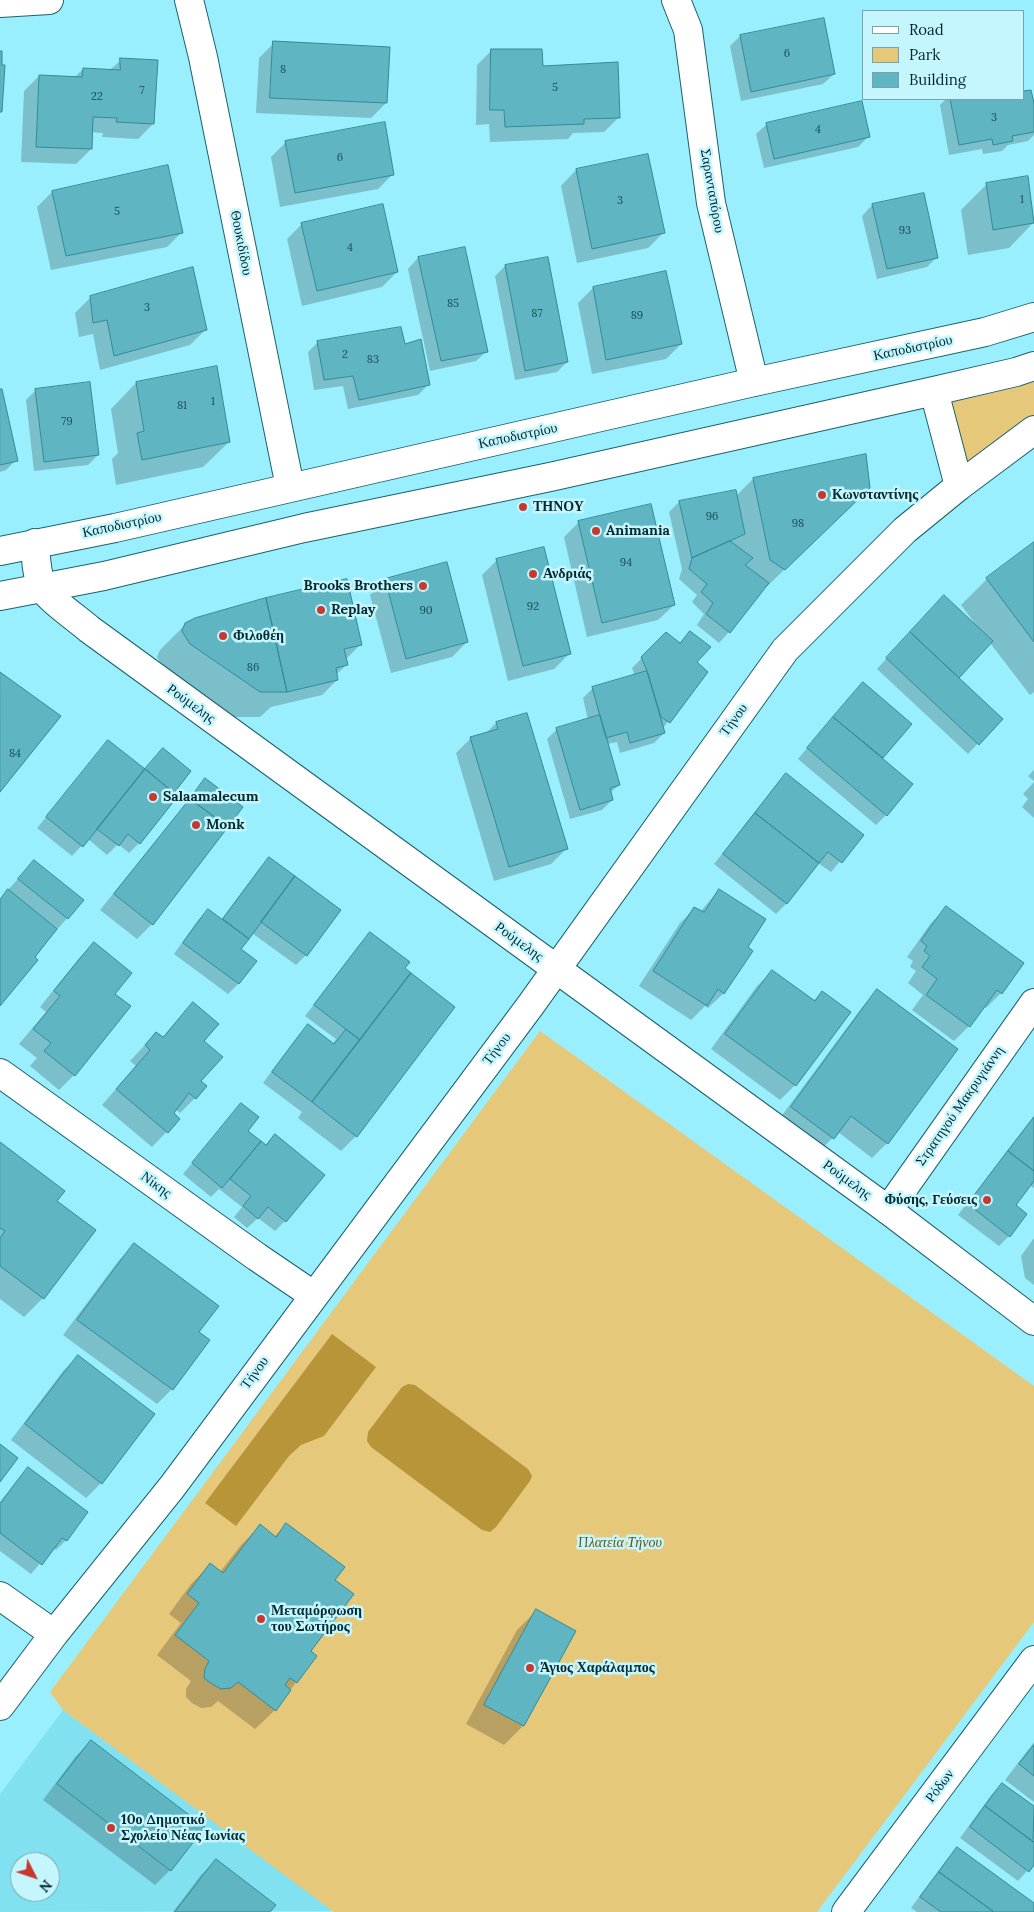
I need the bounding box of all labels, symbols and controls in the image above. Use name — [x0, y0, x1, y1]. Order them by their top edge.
legend — [862, 10, 1024, 100]
text: Road — [909, 20, 944, 39]
text: Park — [909, 45, 940, 64]
house number: 6 — [784, 47, 790, 61]
house number: 8 — [280, 63, 286, 77]
text: Building — [909, 70, 966, 89]
house number: 5 — [552, 81, 558, 95]
house number: 7 — [139, 84, 145, 98]
house number: 22 — [91, 90, 103, 104]
house number: 3 — [991, 111, 997, 125]
house number: 4 — [815, 123, 821, 137]
street label: Σαρανταπόρου — [696, 148, 728, 234]
house number: 6 — [337, 151, 343, 165]
house number: 1 — [1020, 193, 1024, 207]
house number: 3 — [617, 194, 623, 208]
house number: 5 — [114, 205, 120, 219]
street label: Θουκιδίδου — [226, 209, 256, 277]
house number: 93 — [899, 224, 911, 238]
house number: 4 — [347, 241, 353, 255]
house number: 85 — [447, 297, 459, 311]
house number: 3 — [144, 301, 150, 315]
house number: 87 — [531, 307, 543, 321]
house number: 89 — [631, 309, 643, 323]
street label: Καποδιστρίου — [872, 331, 954, 365]
house number: 2 — [342, 348, 348, 362]
house number: 83 — [367, 353, 379, 367]
house number: 1 — [211, 395, 215, 409]
house number: 81 — [177, 399, 187, 413]
house number: 79 — [61, 415, 73, 429]
street label: Καποδιστρίου — [477, 419, 559, 453]
place label: Κωνσταντίνης — [832, 487, 918, 503]
marker: Κωνσταντίνης — [816, 489, 828, 501]
place label: ΤΗΝΟΥ — [533, 499, 584, 515]
marker: ΤΗΝΟΥ — [517, 501, 529, 513]
street label: Καποδιστρίου — [81, 508, 163, 542]
house number: 96 — [706, 510, 718, 524]
house number: 98 — [792, 517, 804, 531]
place label: Animania — [606, 523, 670, 539]
marker: Animania — [590, 525, 602, 537]
house number: 94 — [620, 556, 632, 570]
place label: Ανδριάς — [543, 566, 591, 582]
marker: Ανδριάς — [527, 568, 539, 580]
place label: Brooks Brothers — [304, 578, 413, 594]
marker: Brooks Brothers — [417, 580, 429, 592]
house number: 92 — [527, 600, 539, 614]
place label: Replay — [331, 602, 376, 618]
marker: Replay — [315, 604, 327, 616]
house number: 90 — [419, 604, 433, 618]
place label: Φιλοθέη — [233, 628, 284, 644]
marker: Φιλοθέη — [217, 630, 229, 642]
house number: 86 — [247, 661, 259, 675]
street label: Ρούμελης — [164, 681, 218, 727]
street label: Τήνου — [717, 700, 751, 740]
house number: 84 — [9, 747, 21, 761]
place label: Salaamalecum — [163, 789, 259, 805]
marker: Salaamalecum — [147, 791, 159, 803]
place label: Monk — [206, 817, 244, 833]
marker: Monk — [190, 819, 202, 831]
street label: Ρούμελης — [492, 919, 546, 965]
street label: Τήνου — [479, 1030, 515, 1068]
street label: Στρατηγού Μακρυγιάννη — [912, 1043, 1008, 1169]
street label: Ρούμελης — [820, 1157, 874, 1203]
street label: Νίκης — [137, 1168, 175, 1202]
place label: Φύσης, Γεύσεις — [884, 1192, 977, 1208]
marker: Φύσης, Γεύσεις — [981, 1194, 993, 1206]
street label: Τήνου — [238, 1353, 272, 1393]
park label: Πλατεία Τήνου — [578, 1535, 662, 1551]
place label: Μεταμόρφωση του Σωτήρος — [271, 1603, 362, 1635]
marker: Μεταμόρφωση του Σωτήρος — [255, 1613, 267, 1625]
place label: Άγιος Χαράλαμπος — [540, 1660, 655, 1676]
marker: Άγιος Χαράλαμπος — [524, 1662, 536, 1674]
street label: Ρόδων — [922, 1766, 958, 1806]
place label: 10ο Δημοτικό Σχολείο Νέας Ιωνίας — [121, 1812, 245, 1844]
marker: 10ο Δημοτικό Σχολείο Νέας Ιωνίας — [105, 1822, 117, 1834]
north arrow — [10, 1852, 60, 1902]
text: N — [35, 1876, 56, 1896]

